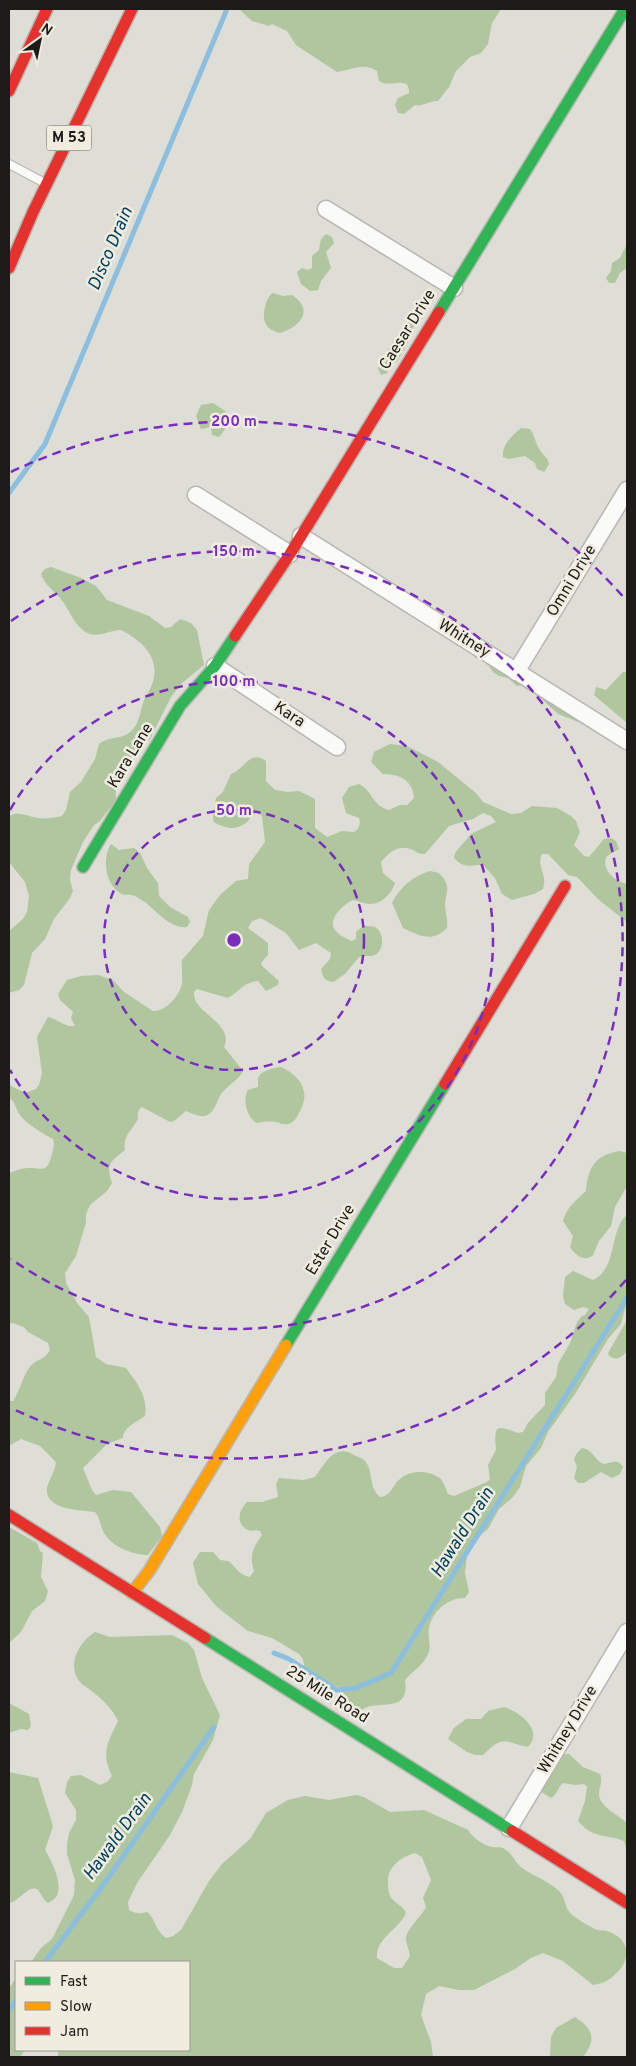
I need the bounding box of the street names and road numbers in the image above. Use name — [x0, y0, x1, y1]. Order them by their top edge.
road number: M 53 — [46, 126, 92, 150]
street label: Caesar Drive — [375, 286, 441, 374]
street label: Omni Drive — [543, 541, 601, 621]
street label: Whitney — [434, 615, 494, 663]
street label: Kara — [270, 698, 308, 732]
street label: Kara Lane — [104, 720, 158, 792]
street label: Ester Drive — [302, 1201, 360, 1279]
street label: 25 Mile Road — [282, 1662, 372, 1728]
street label: Whitney Drive — [534, 1682, 602, 1778]

